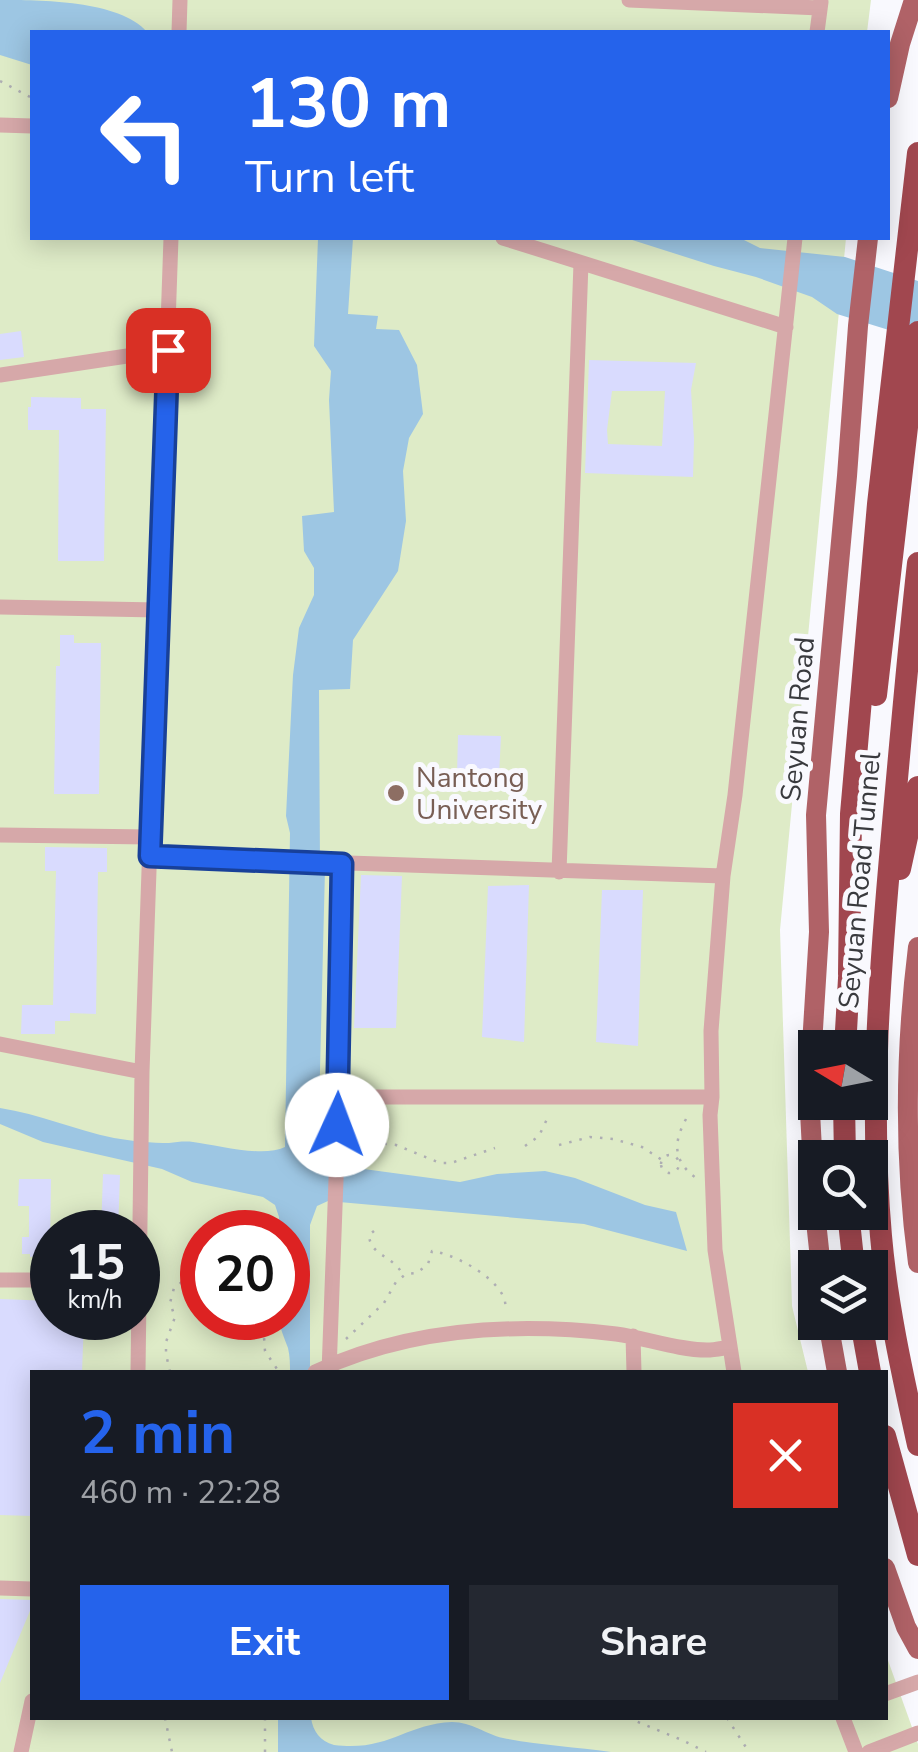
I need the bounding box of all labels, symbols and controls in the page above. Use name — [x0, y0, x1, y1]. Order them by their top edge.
text: 130 m — [245, 56, 451, 152]
icon: left — [80, 70, 210, 200]
text: Turn left — [245, 147, 414, 208]
pin — [126, 308, 211, 393]
icon: arrive — [141, 323, 196, 378]
street label: Seyuan Road — [772, 635, 824, 803]
street label: Seyuan Road Tunnel — [830, 749, 890, 1010]
place label: Nantong University — [416, 759, 543, 829]
marker: Nantong University — [385, 782, 407, 804]
north arrow — [798, 1030, 888, 1120]
map controls — [798, 1030, 888, 1340]
position arrow — [285, 1073, 389, 1177]
button: search — [798, 1140, 888, 1230]
speed limit sign: 20 — [180, 1210, 310, 1340]
text: 15 — [65, 1228, 125, 1297]
button: layers — [798, 1250, 888, 1340]
text: km/h — [67, 1283, 123, 1317]
text: 2 min — [80, 1392, 235, 1474]
button: close — [733, 1403, 838, 1508]
text: 460 m · 22:28 — [80, 1471, 281, 1514]
button: Exit — [80, 1585, 449, 1700]
button: Share — [469, 1585, 838, 1700]

